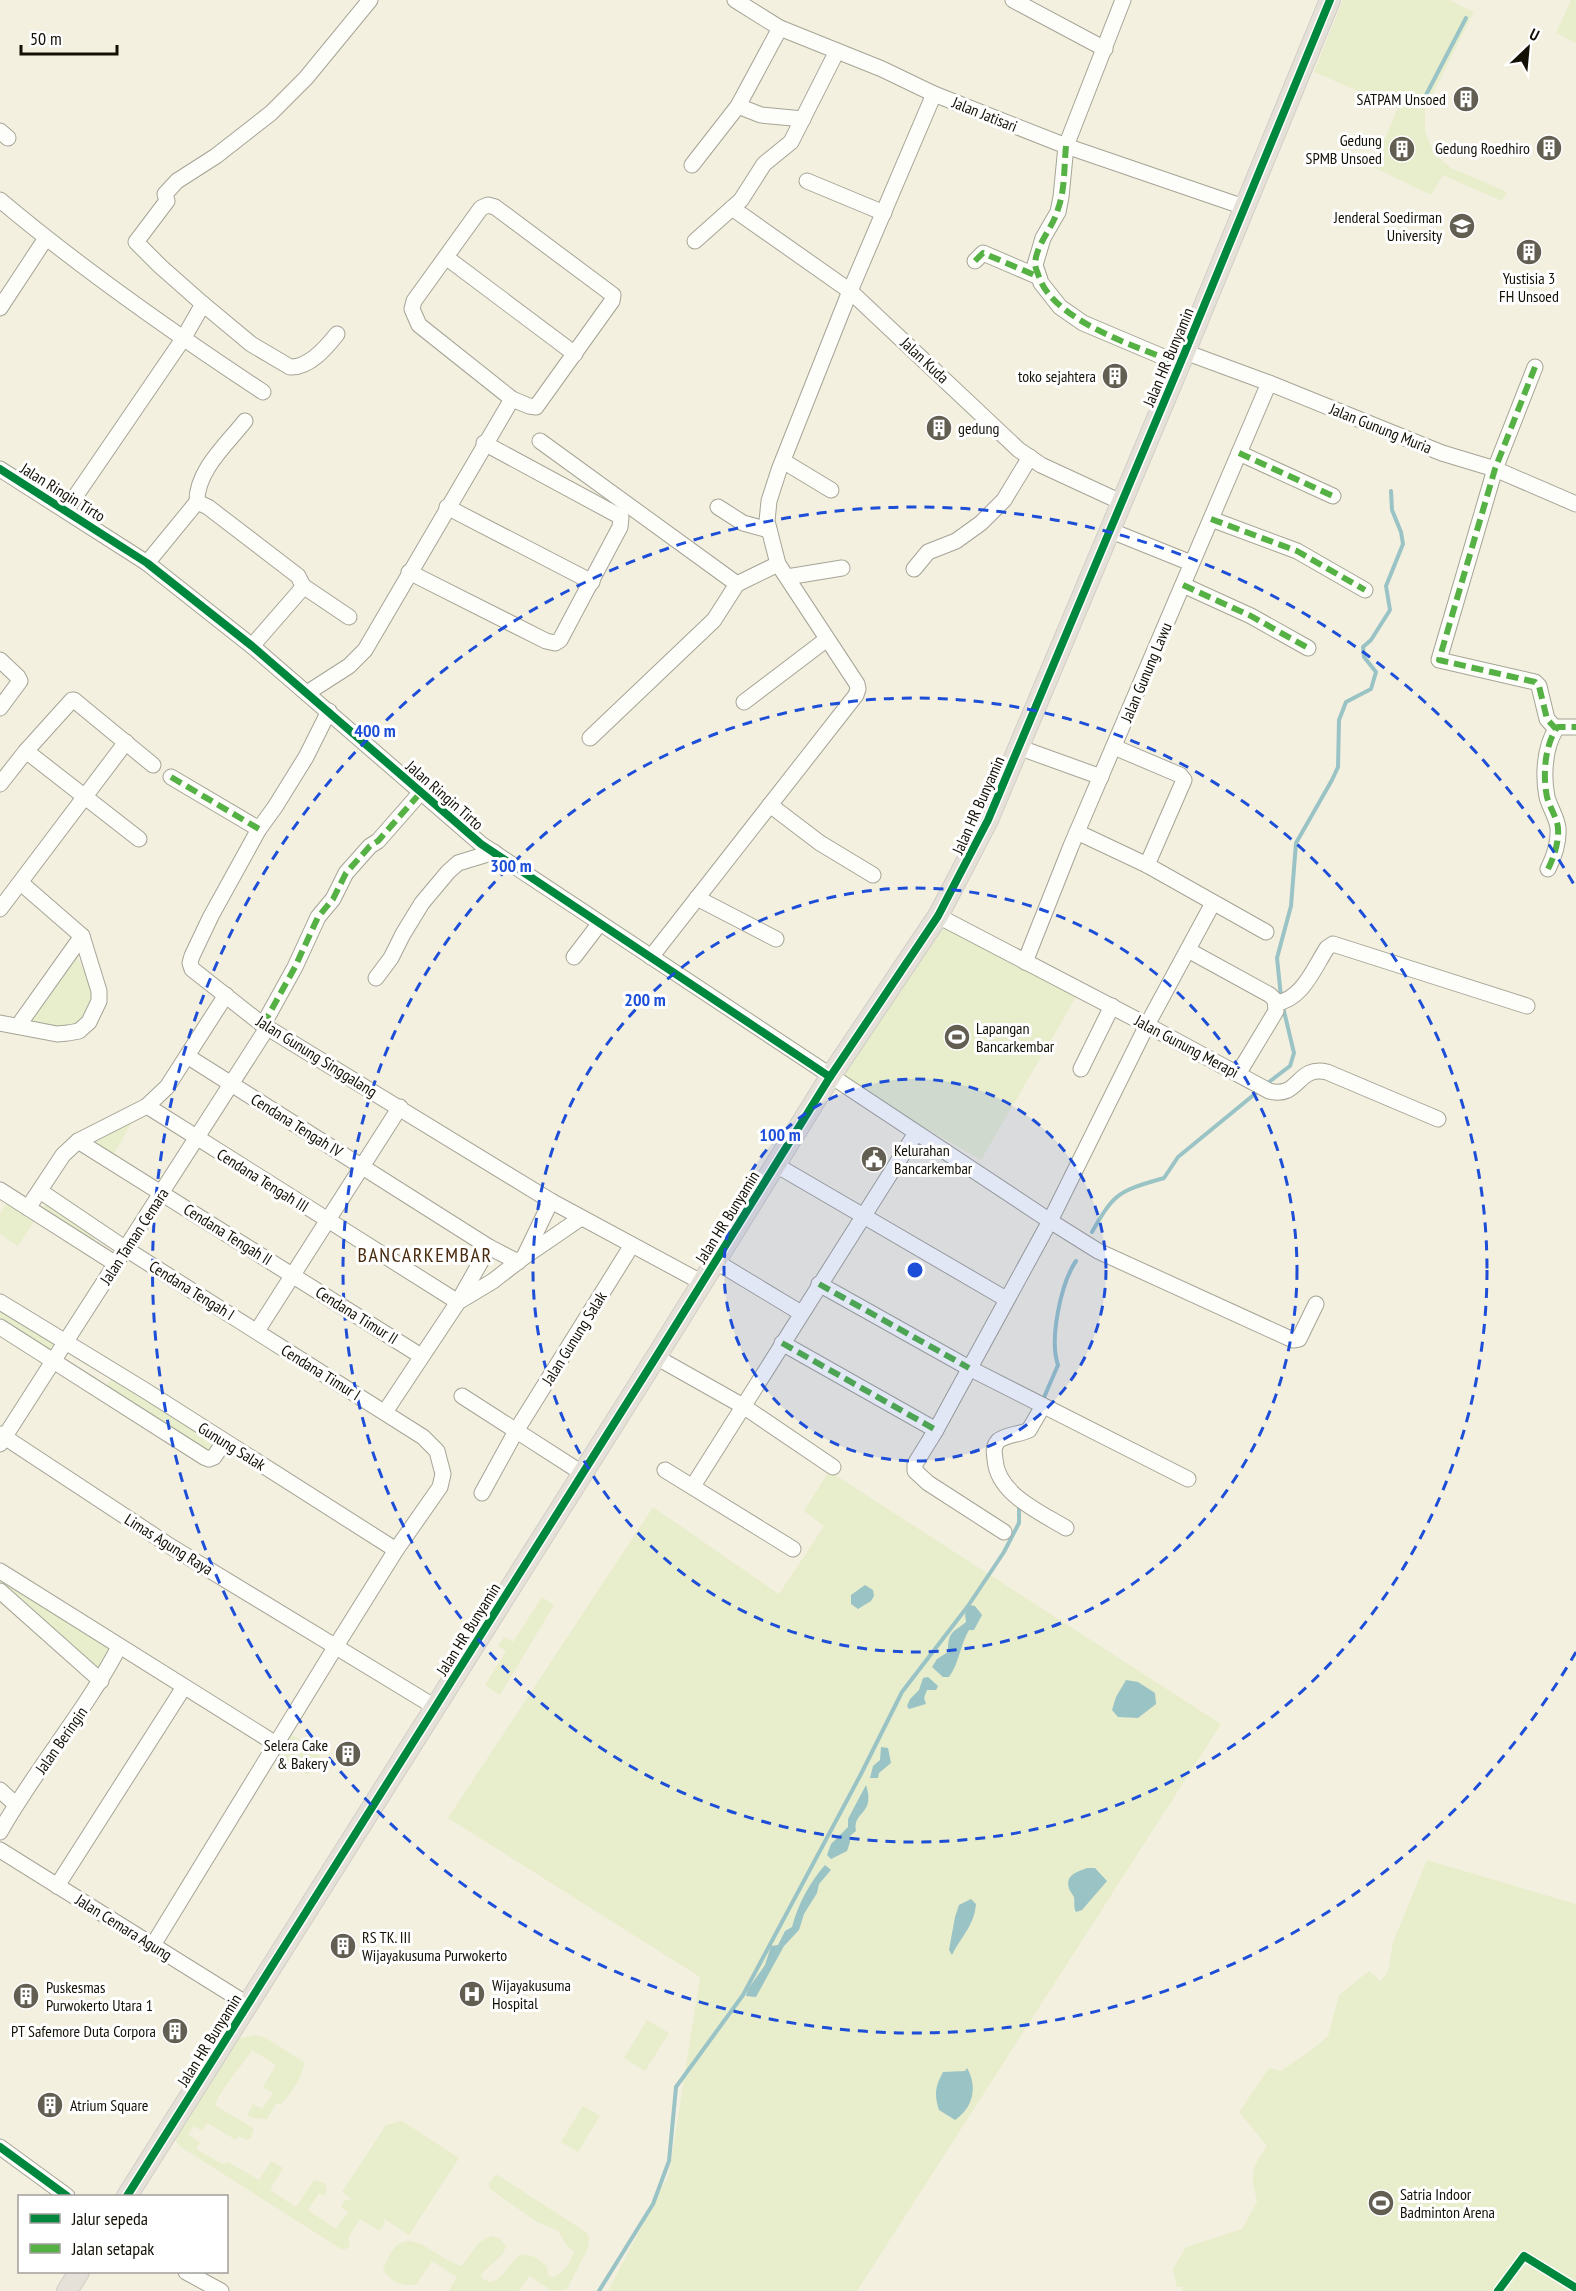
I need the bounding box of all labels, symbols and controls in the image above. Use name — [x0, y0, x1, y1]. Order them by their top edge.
scale bar — [21, 18, 117, 56]
north arrow — [1498, 18, 1558, 78]
text: U — [1526, 24, 1543, 45]
text: 50 m — [30, 27, 62, 50]
building icon: SATPAM Unsoed — [1451, 84, 1481, 114]
place label: SATPAM Unsoed — [1357, 89, 1446, 109]
street label: Jalan Jatisari — [949, 92, 1021, 136]
place label: Gedung SPMB Unsoed — [1306, 130, 1382, 168]
building icon: Gedung Roedhiro — [1534, 133, 1564, 163]
building icon: Gedung SPMB Unsoed — [1387, 134, 1417, 164]
place label: Gedung Roedhiro — [1435, 138, 1530, 158]
place label: Jenderal Soedirman University — [1333, 207, 1442, 245]
school or university icon: Jenderal Soedirman University — [1447, 211, 1477, 241]
building icon: Yustisia 3 FH Unsoed — [1514, 237, 1544, 267]
place label: Yustisia 3 FH Unsoed — [1499, 268, 1559, 306]
street label: Jalan HR Bunyamin — [1138, 305, 1198, 410]
street label: Jalan Kuda — [896, 332, 953, 387]
building icon: toko sejahtera — [1100, 361, 1130, 391]
place label: toko sejahtera — [1018, 366, 1096, 386]
street label: Jalan Gunung Muria — [1326, 398, 1435, 458]
building icon: gedung — [924, 413, 954, 443]
place label: gedung — [958, 418, 999, 438]
street label: Jalan Ringin Tirto — [16, 458, 109, 526]
street label: Jalan Gunung Lawu — [1116, 619, 1176, 726]
text: 400 m — [354, 719, 396, 742]
street label: Jalan HR Bunyamin — [947, 753, 1009, 858]
street label: Jalan Ringin Tirto — [401, 755, 488, 834]
text: 300 m — [490, 854, 532, 877]
text: 200 m — [624, 988, 666, 1011]
street label: Jalan Gunung Singgalang — [252, 1010, 381, 1101]
street label: Jalan Gunung Merapi — [1131, 1010, 1242, 1082]
place label: Lapangan Bancarkembar — [976, 1018, 1055, 1056]
sports icon: Lapangan Bancarkembar — [942, 1022, 972, 1052]
street label: Cendana Tengah IV — [247, 1089, 347, 1161]
text: 100 m — [759, 1123, 801, 1146]
place label: Kelurahan Bancarkembar — [894, 1140, 973, 1178]
street label: Cendana Tengah III — [213, 1144, 313, 1216]
public building icon: Kelurahan Bancarkembar — [859, 1144, 889, 1174]
street label: Jalan HR Bunyamin — [690, 1167, 763, 1268]
street label: Jalan Taman Cemara — [95, 1184, 173, 1289]
street label: Cendana Tengah II — [180, 1199, 276, 1269]
district label: BANCARKEMBAR — [357, 1242, 493, 1268]
street label: Cendana Tengah I — [146, 1256, 238, 1324]
centre of rings — [905, 1260, 925, 1280]
street label: Cendana Timur II — [312, 1282, 402, 1348]
street label: Jalan Gunung Salak — [537, 1287, 611, 1389]
street label: Cendana Timur I — [278, 1340, 364, 1404]
street label: Gunung Salak — [195, 1417, 270, 1475]
street label: Limas Agung Raya — [121, 1509, 217, 1579]
street label: Jalan HR Bunyamin — [431, 1579, 504, 1680]
street label: Jalan Beringin — [30, 1703, 91, 1778]
place label: Selera Cake & Bakery — [264, 1735, 328, 1773]
building icon: Selera Cake & Bakery — [333, 1739, 363, 1769]
street label: Jalan Cemara Agung — [71, 1889, 176, 1965]
place label: RS TK. III Wijayakusuma Purwokerto — [362, 1927, 507, 1965]
building icon: RS TK. III Wijayakusuma Purwokerto — [328, 1931, 358, 1961]
place label: Wijayakusuma Hospital — [492, 1975, 571, 2013]
place label: Puskesmas Purwokerto Utara 1 — [46, 1977, 153, 2015]
hospital icon: Wijayakusuma Hospital — [457, 1979, 487, 2009]
building icon: Puskesmas Purwokerto Utara 1 — [11, 1981, 41, 2011]
street label: Jalan HR Bunyamin — [172, 1990, 245, 2091]
building icon: PT Safemore Duta Corpora — [160, 2016, 190, 2046]
place label: PT Safemore Duta Corpora — [11, 2021, 156, 2041]
building icon: Atrium Square — [35, 2090, 65, 2120]
place label: Atrium Square — [70, 2095, 148, 2115]
place label: Satria Indoor Badminton Arena — [1400, 2184, 1495, 2222]
sports icon: Satria Indoor Badminton Arena — [1366, 2188, 1396, 2218]
legend — [18, 2195, 228, 2273]
text: Jalur sepeda — [71, 2207, 148, 2230]
text: Jalan setapak — [71, 2237, 154, 2260]

